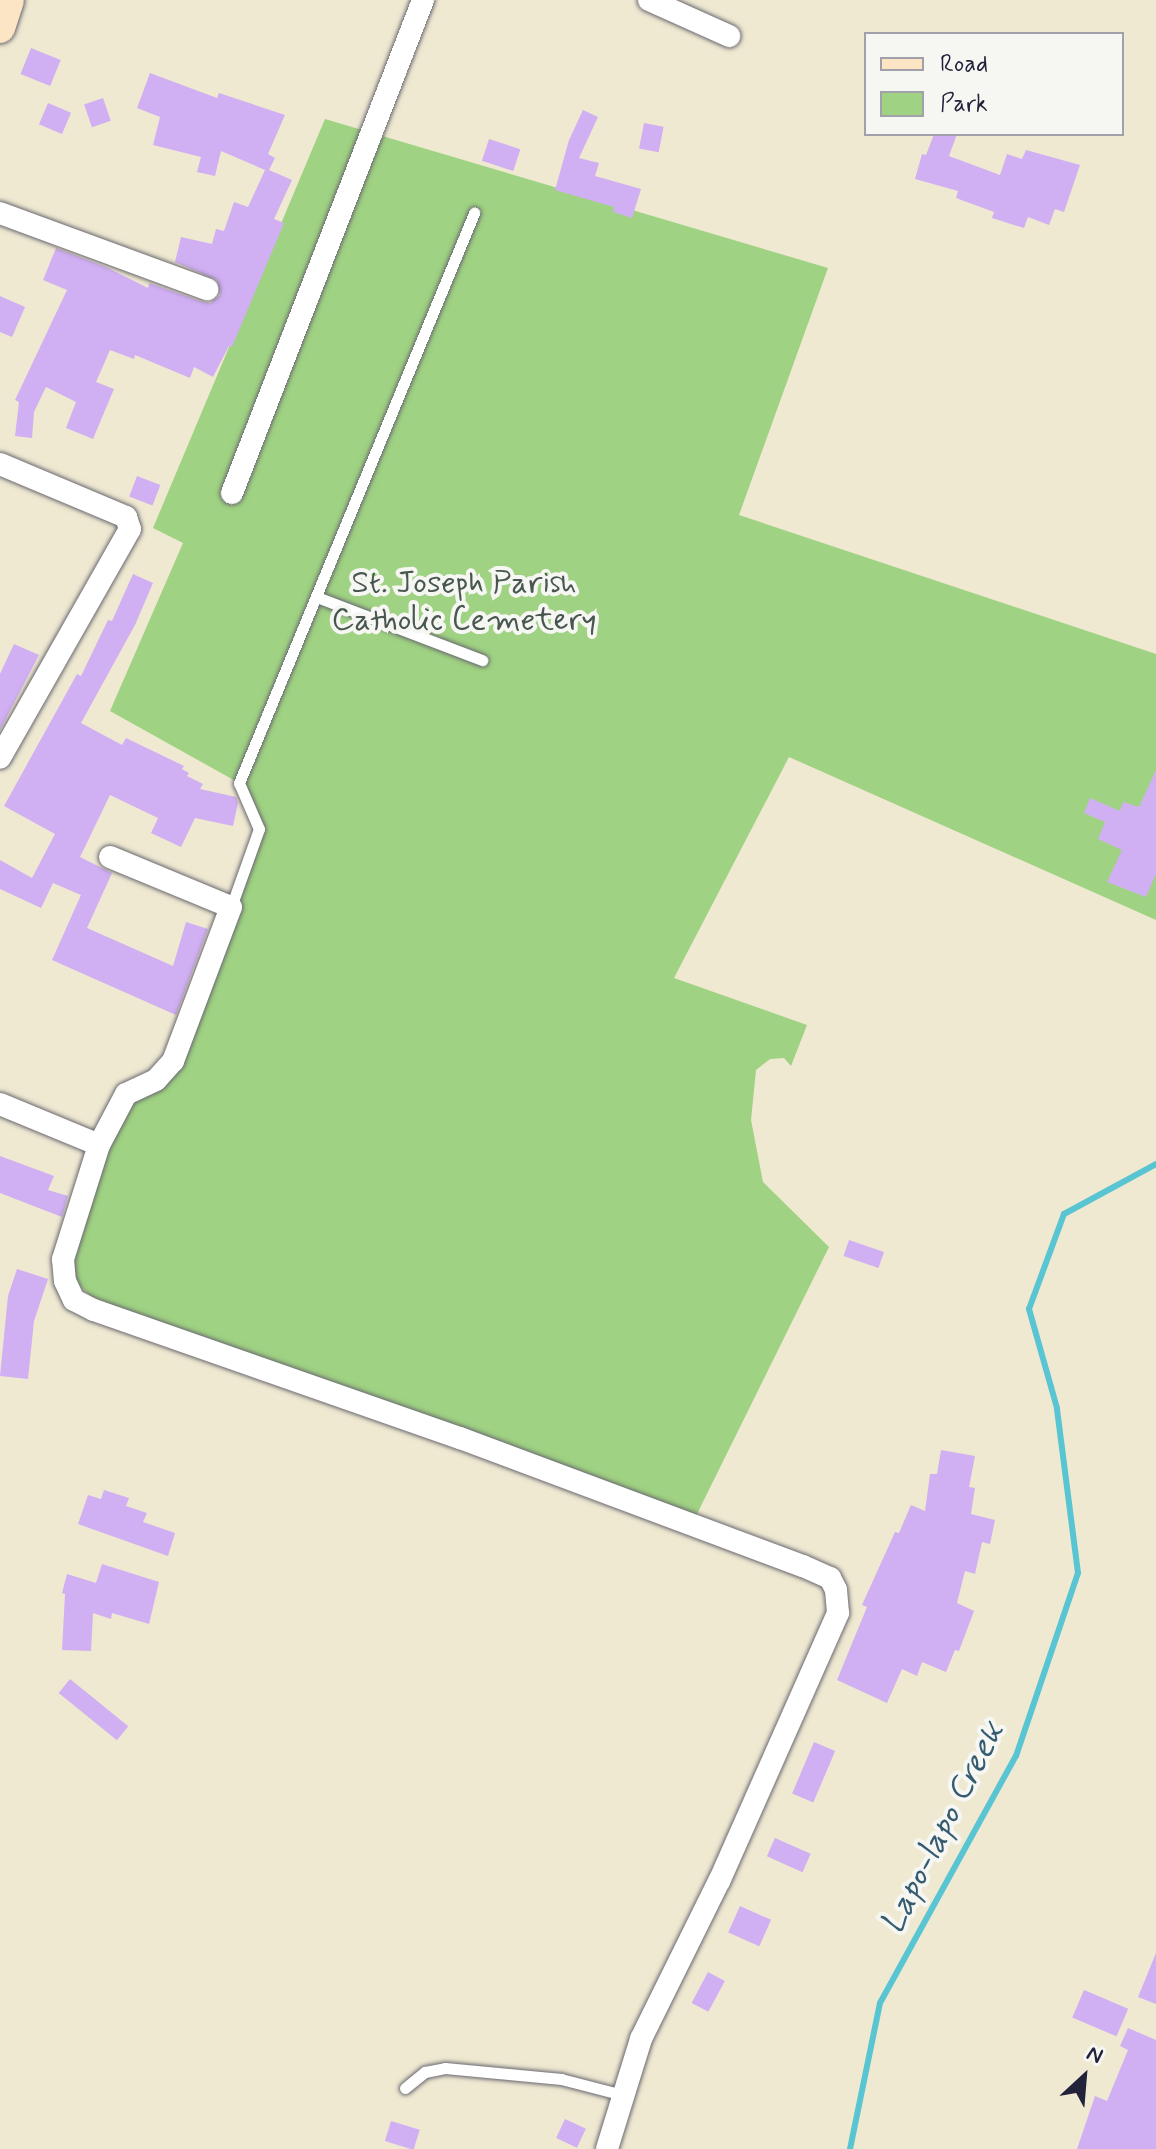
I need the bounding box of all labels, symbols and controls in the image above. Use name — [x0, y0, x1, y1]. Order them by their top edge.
legend — [864, 32, 1124, 136]
text: Road — [940, 49, 988, 80]
text: Park — [940, 89, 988, 120]
park label: St. Joseph Parish Catholic Cemetery — [332, 565, 596, 640]
water label: Lapo-lapo Creek — [872, 1716, 1014, 1940]
north arrow — [1044, 2037, 1124, 2117]
text: N — [1082, 2040, 1107, 2071]

